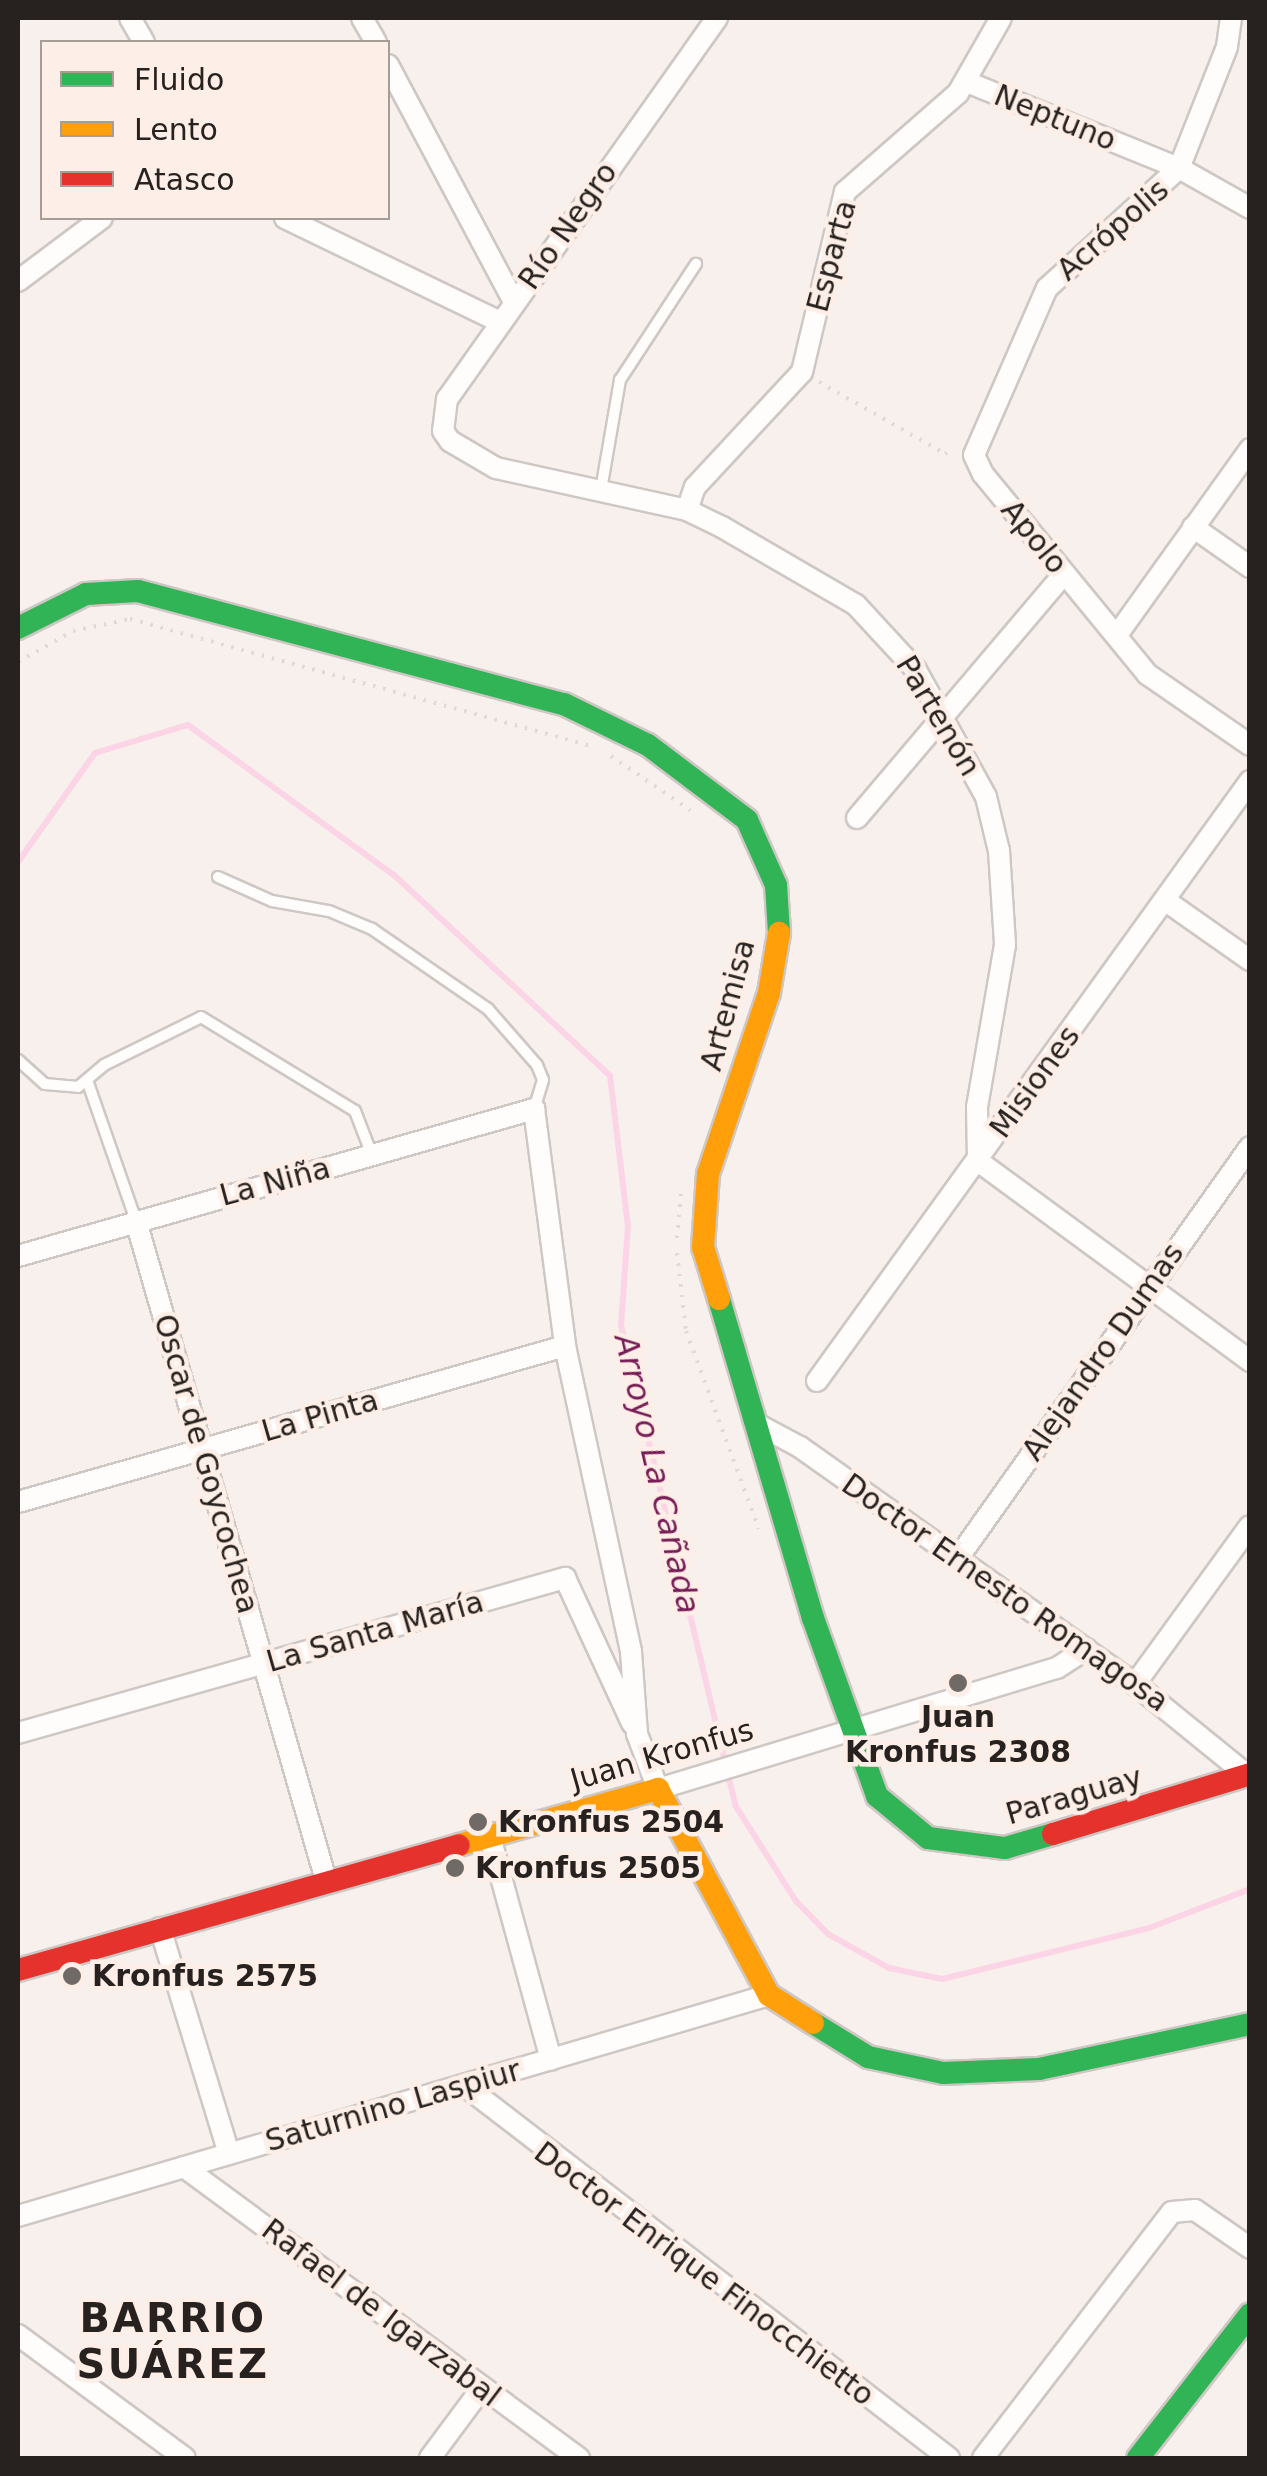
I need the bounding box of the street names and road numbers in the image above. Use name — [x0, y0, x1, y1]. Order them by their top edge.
street label: Neptuno — [989, 77, 1121, 159]
street label: Río Negro — [511, 155, 625, 297]
street label: Acrópolis — [1050, 172, 1176, 288]
street label: Esparta — [800, 196, 864, 316]
street label: Apolo — [993, 493, 1075, 581]
street label: Partenón — [888, 649, 988, 783]
street label: Artemisa — [693, 935, 763, 1075]
street label: Misiones — [982, 1019, 1088, 1145]
street label: La Niña — [216, 1150, 334, 1214]
street label: Alejandro Dumas — [1015, 1236, 1191, 1468]
street label: Oscar de Goycochea — [146, 1310, 266, 1618]
street label: La Pinta — [258, 1382, 382, 1450]
street label: Doctor Ernesto Romagosa — [835, 1466, 1175, 1720]
street label: La Santa María — [262, 1584, 488, 1680]
street label: Juan Kronfus — [566, 1712, 758, 1798]
street label: Paraguay — [1002, 1759, 1146, 1833]
street label: Saturnino Laspiur — [261, 2052, 525, 2160]
street label: Doctor Enrique Finocchietto — [527, 2134, 881, 2414]
street label: Rafael de Igarzabal — [255, 2212, 507, 2414]

